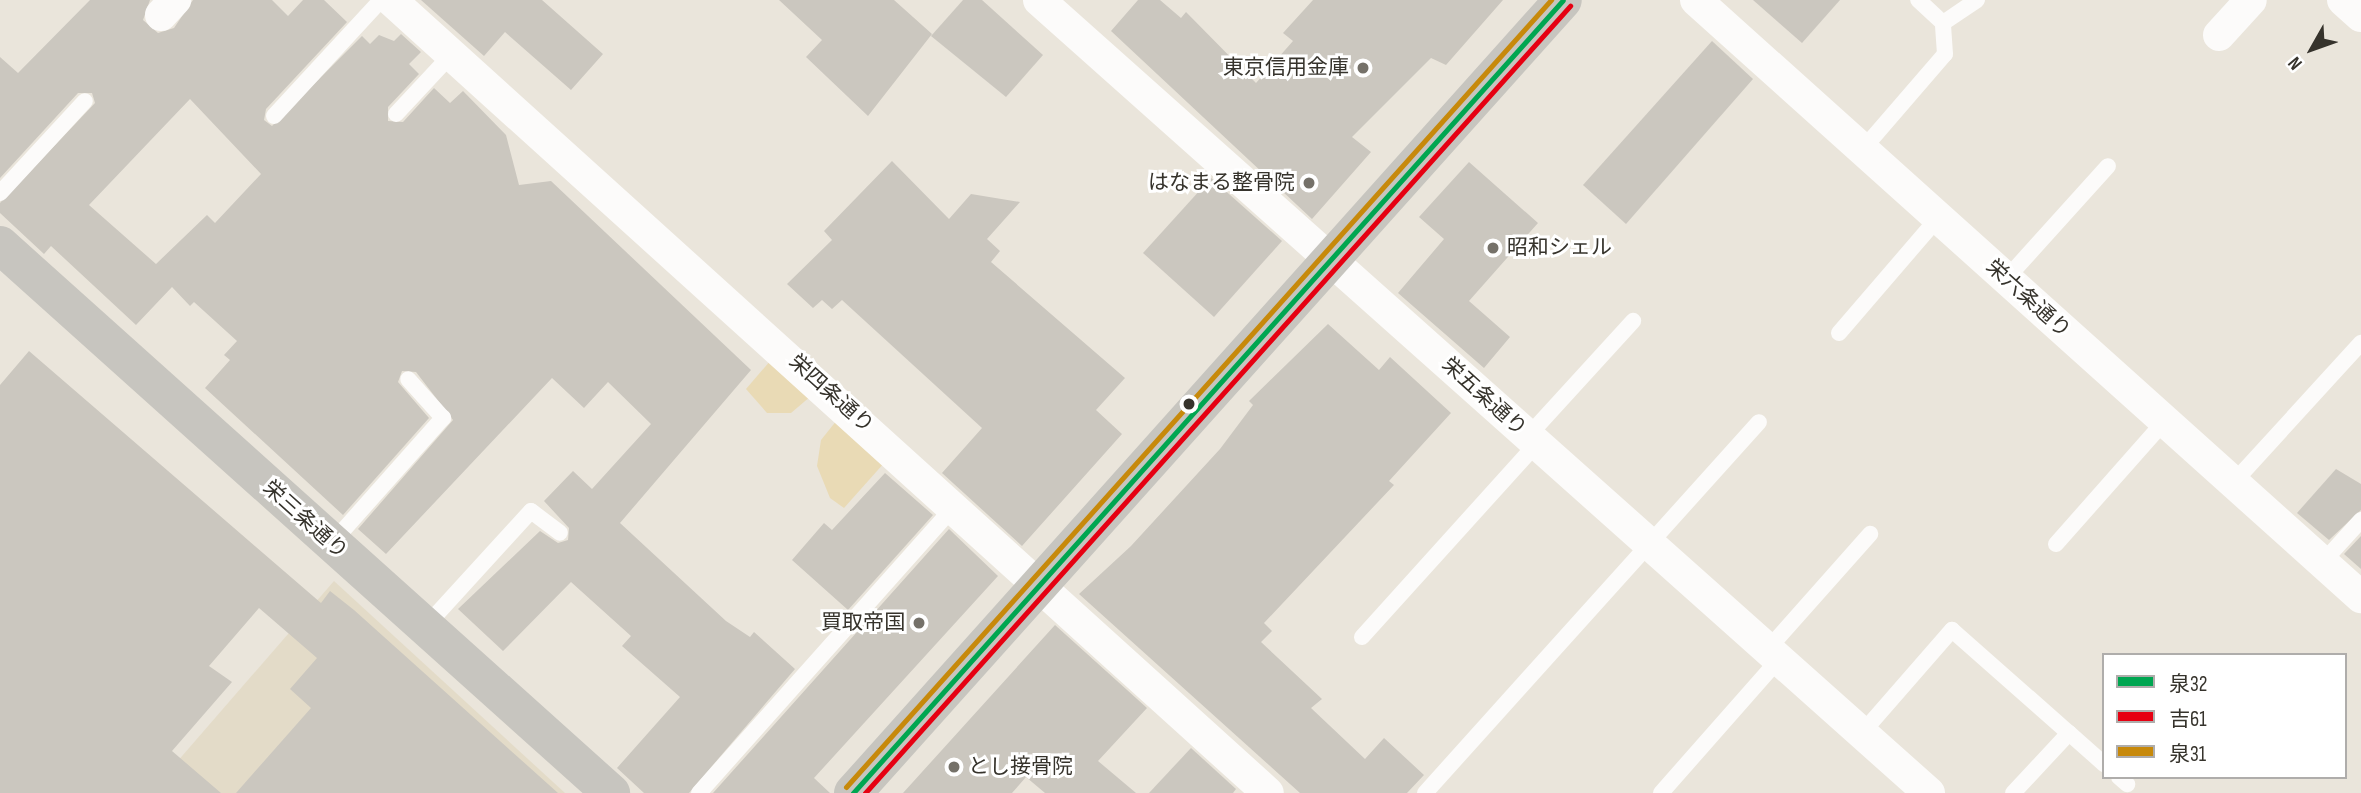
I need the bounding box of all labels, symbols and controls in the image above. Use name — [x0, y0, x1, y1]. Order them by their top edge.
north arrow — [2277, 14, 2347, 84]
text: N — [2283, 52, 2308, 74]
place label: 東京信用金庫 — [1223, 55, 1349, 81]
marker: 東京信用金庫 — [1355, 60, 1371, 76]
place label: はなまる整骨院 — [1148, 170, 1295, 196]
marker: はなまる整骨院 — [1301, 175, 1317, 191]
place label: 昭和シェル — [1507, 235, 1612, 261]
marker: 昭和シェル — [1485, 240, 1501, 256]
street label: 栄六条通り — [1981, 255, 2075, 343]
street label: 栄四条通り — [784, 350, 878, 438]
street label: 栄五条通り — [1437, 353, 1531, 441]
unlabelled marker — [1182, 397, 1196, 411]
street label: 栄三条通り — [258, 476, 352, 564]
place label: 買取帝国 — [821, 610, 905, 636]
marker: 買取帝国 — [911, 615, 927, 631]
legend — [2102, 653, 2347, 779]
text: 泉32 — [2169, 672, 2207, 697]
text: 吉61 — [2169, 707, 2207, 732]
text: 泉31 — [2169, 742, 2206, 767]
place label: とし接骨院 — [968, 754, 1073, 780]
marker: とし接骨院 — [946, 759, 962, 775]

